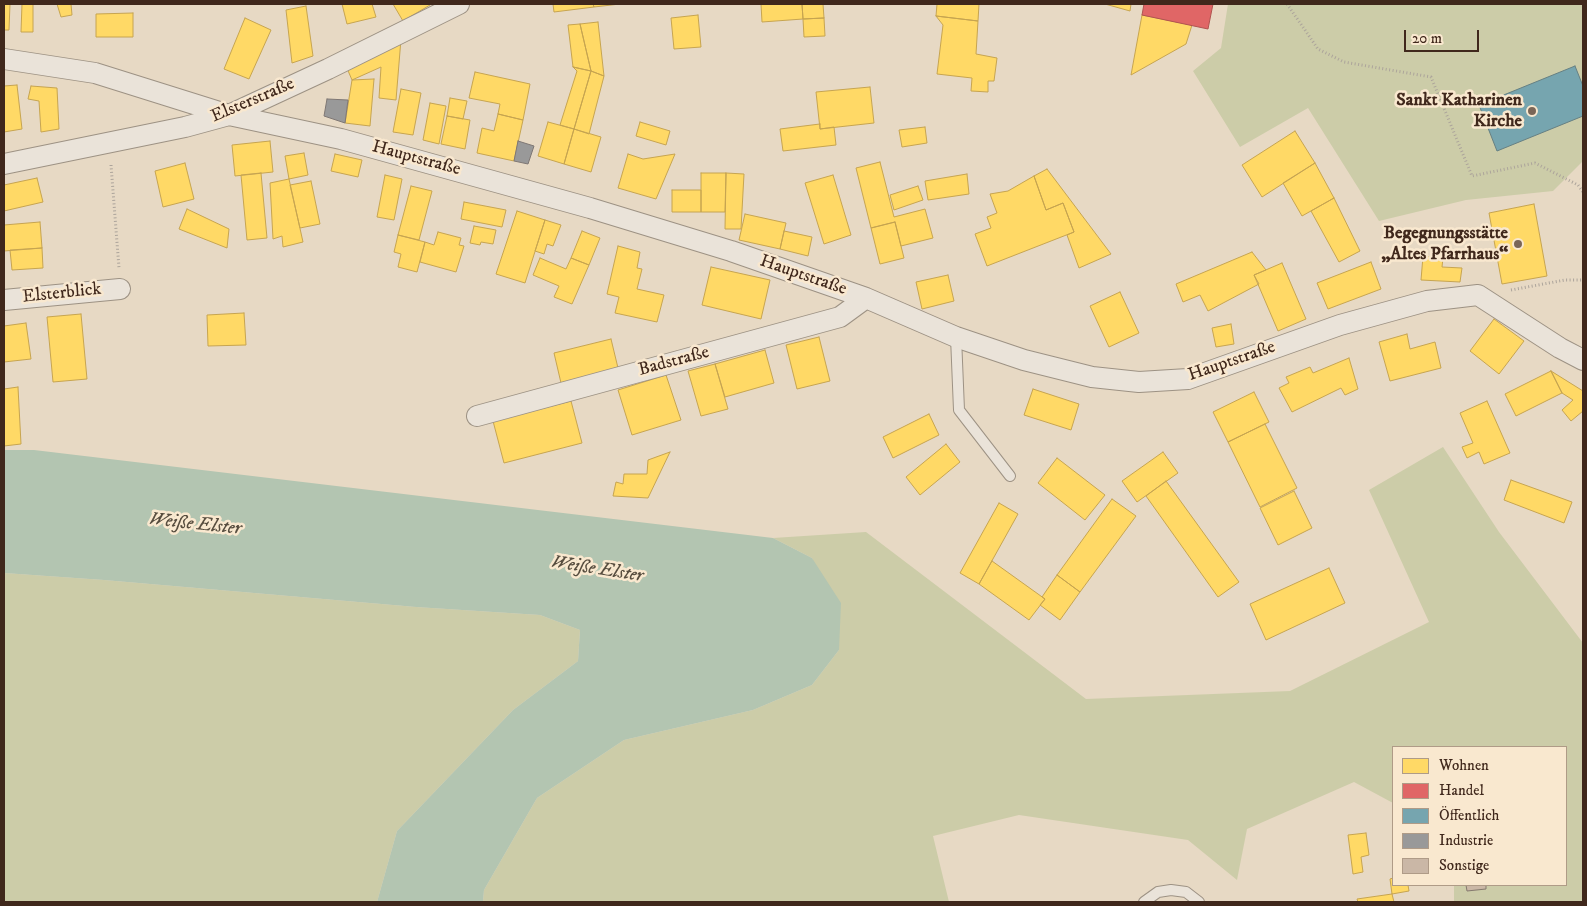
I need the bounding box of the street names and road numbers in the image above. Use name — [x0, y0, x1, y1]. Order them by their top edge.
street label: Elsterstraße — [208, 74, 298, 128]
street label: Hauptstraße — [369, 137, 463, 181]
street label: Hauptstraße — [757, 251, 849, 301]
street label: Elsterblick — [22, 279, 102, 309]
street label: Hauptstraße — [1186, 337, 1278, 387]
street label: Badstraße — [636, 342, 712, 382]

